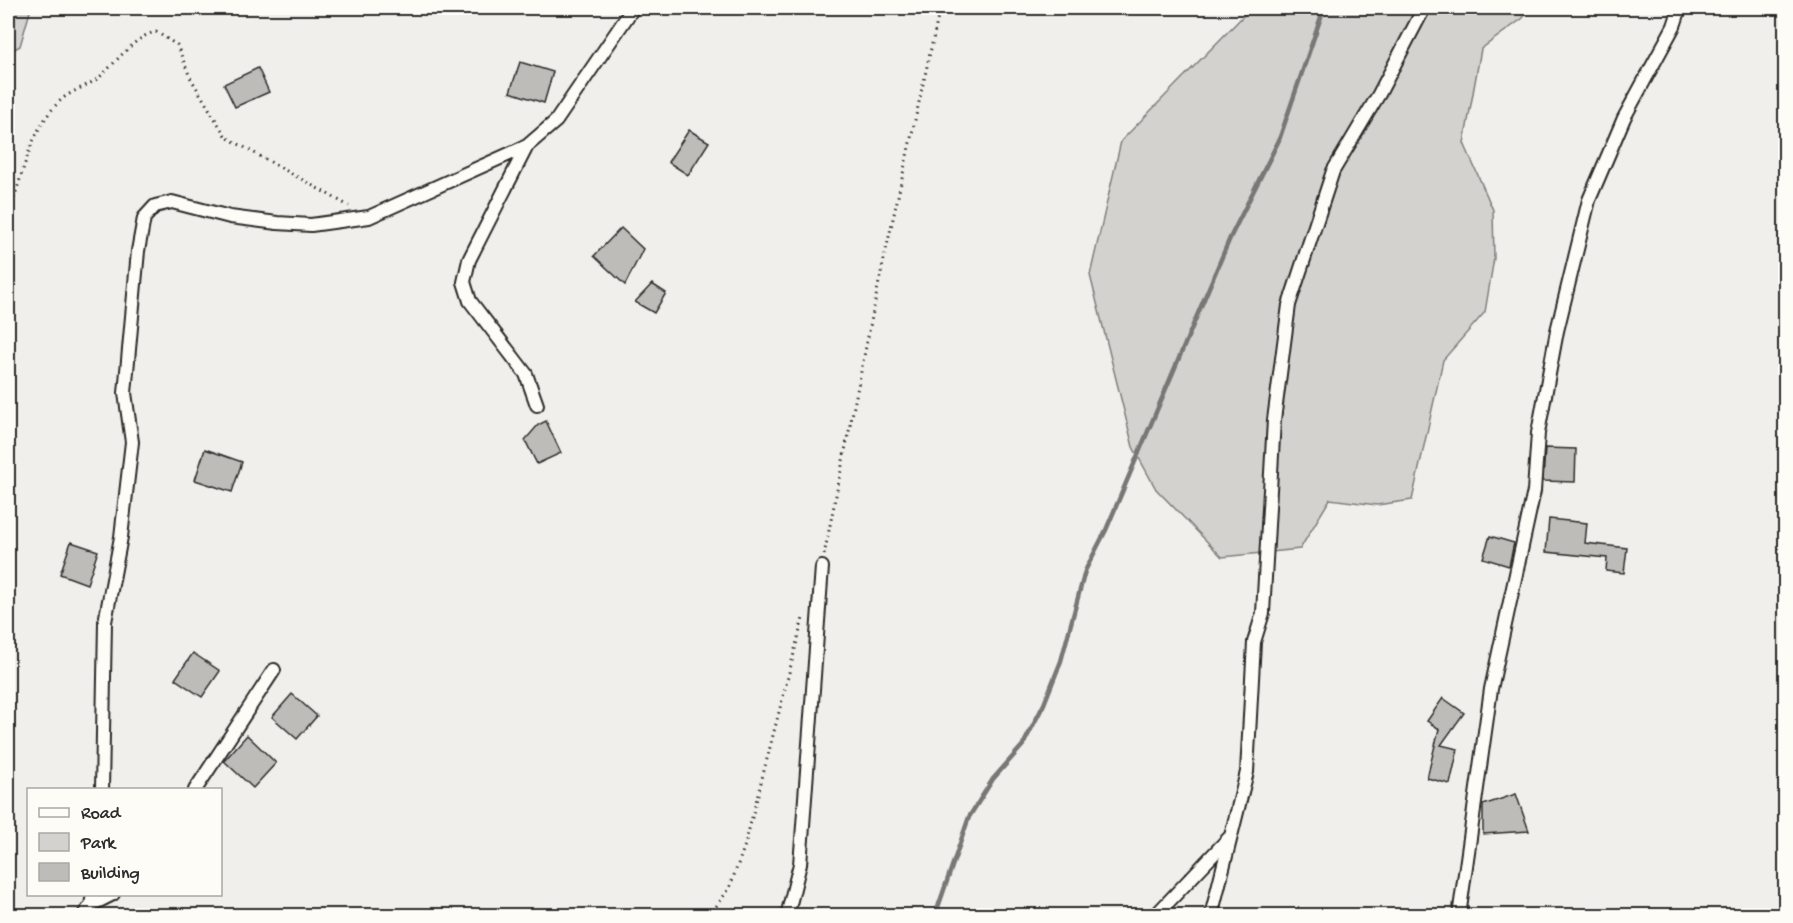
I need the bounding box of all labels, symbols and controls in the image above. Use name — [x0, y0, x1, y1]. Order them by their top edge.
legend — [27, 788, 222, 896]
text: Road — [81, 804, 122, 825]
text: Park — [80, 834, 117, 855]
text: Building — [80, 864, 140, 885]

